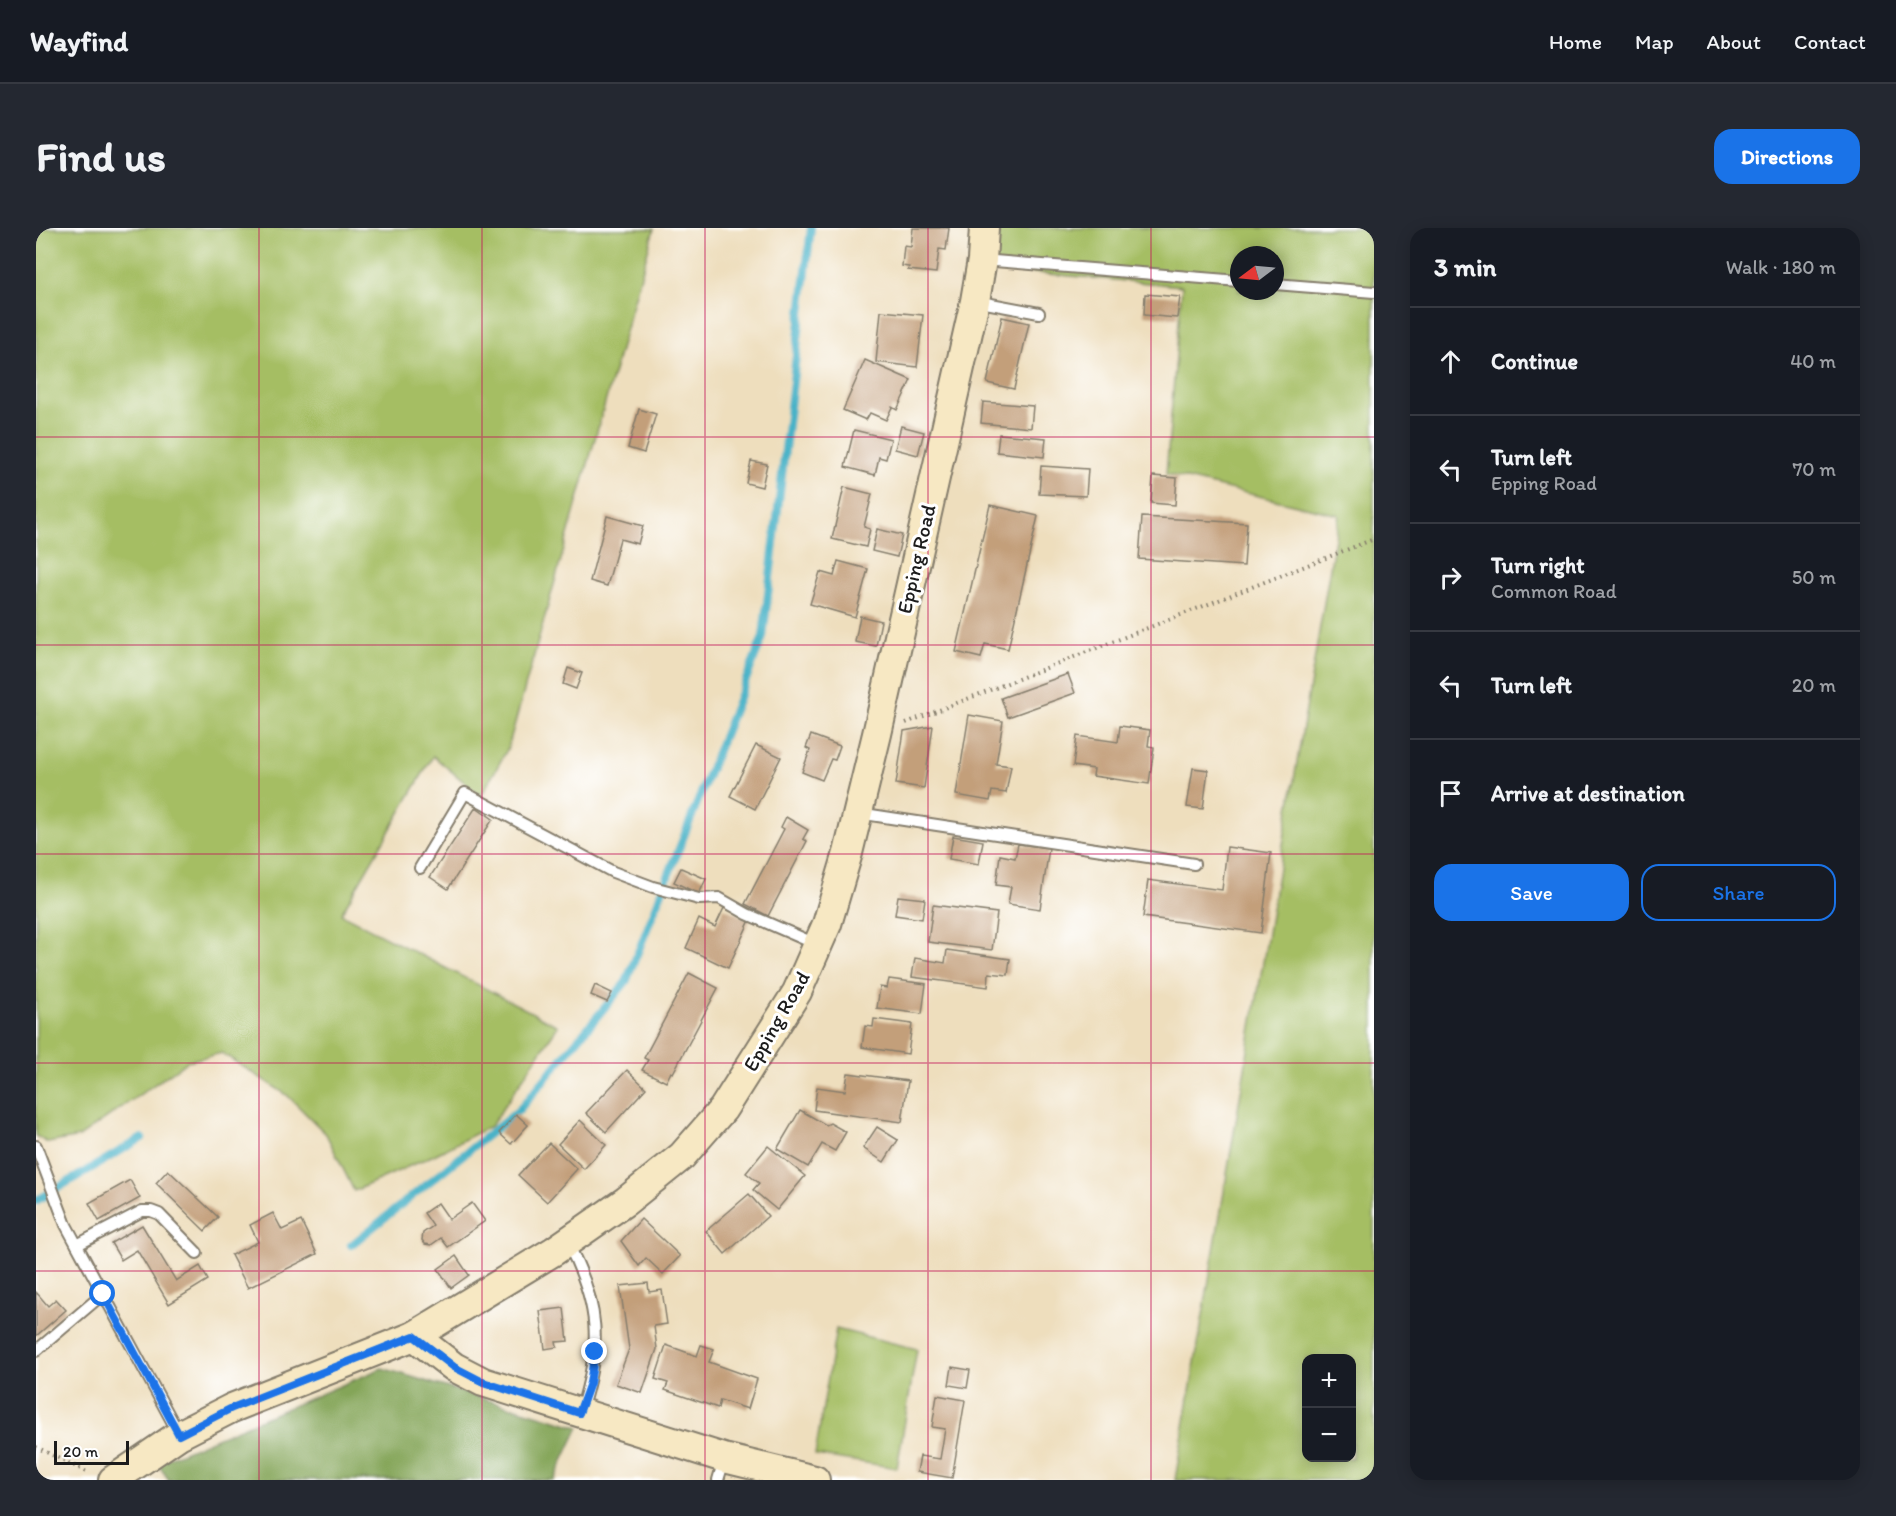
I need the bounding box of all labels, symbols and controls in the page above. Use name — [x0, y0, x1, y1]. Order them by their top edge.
text: Wayfind — [30, 24, 128, 58]
text: Home — [1549, 29, 1602, 54]
text: Map — [1635, 29, 1674, 54]
text: About — [1707, 29, 1761, 54]
text: Contact — [1794, 29, 1866, 54]
button: Directions — [1714, 129, 1860, 184]
text: Find us — [36, 131, 166, 182]
north arrow — [1230, 246, 1284, 300]
text: 3 min — [1434, 251, 1496, 283]
text: Walk · 180 m — [1726, 255, 1836, 279]
icon: ahead — [1434, 345, 1467, 378]
text: Continue — [1491, 348, 1578, 375]
text: 40 m — [1790, 349, 1836, 373]
text: Turn left — [1491, 444, 1572, 471]
icon: left — [1434, 453, 1467, 486]
text: 70 m — [1792, 457, 1836, 481]
text: Epping Road — [1491, 471, 1597, 495]
street label: Epping Road — [891, 502, 941, 616]
text: Turn right — [1491, 552, 1585, 579]
icon: right — [1434, 561, 1467, 594]
text: 50 m — [1792, 565, 1836, 589]
text: Common Road — [1491, 579, 1617, 603]
icon: left — [1434, 669, 1467, 702]
text: Turn left — [1491, 672, 1572, 699]
text: 20 m — [1792, 673, 1836, 697]
icon: arrive — [1434, 777, 1467, 810]
text: Arrive at destination — [1491, 780, 1685, 807]
button: Save — [1434, 864, 1629, 921]
button: Share — [1641, 864, 1836, 921]
street label: Epping Road — [737, 967, 815, 1075]
route start — [89, 1280, 115, 1306]
route end — [581, 1338, 607, 1364]
map controls — [1302, 1354, 1356, 1462]
button: + — [1302, 1354, 1356, 1408]
button: − — [1302, 1408, 1356, 1462]
scale bar — [54, 1438, 129, 1466]
text: 20 m — [63, 1442, 98, 1461]

